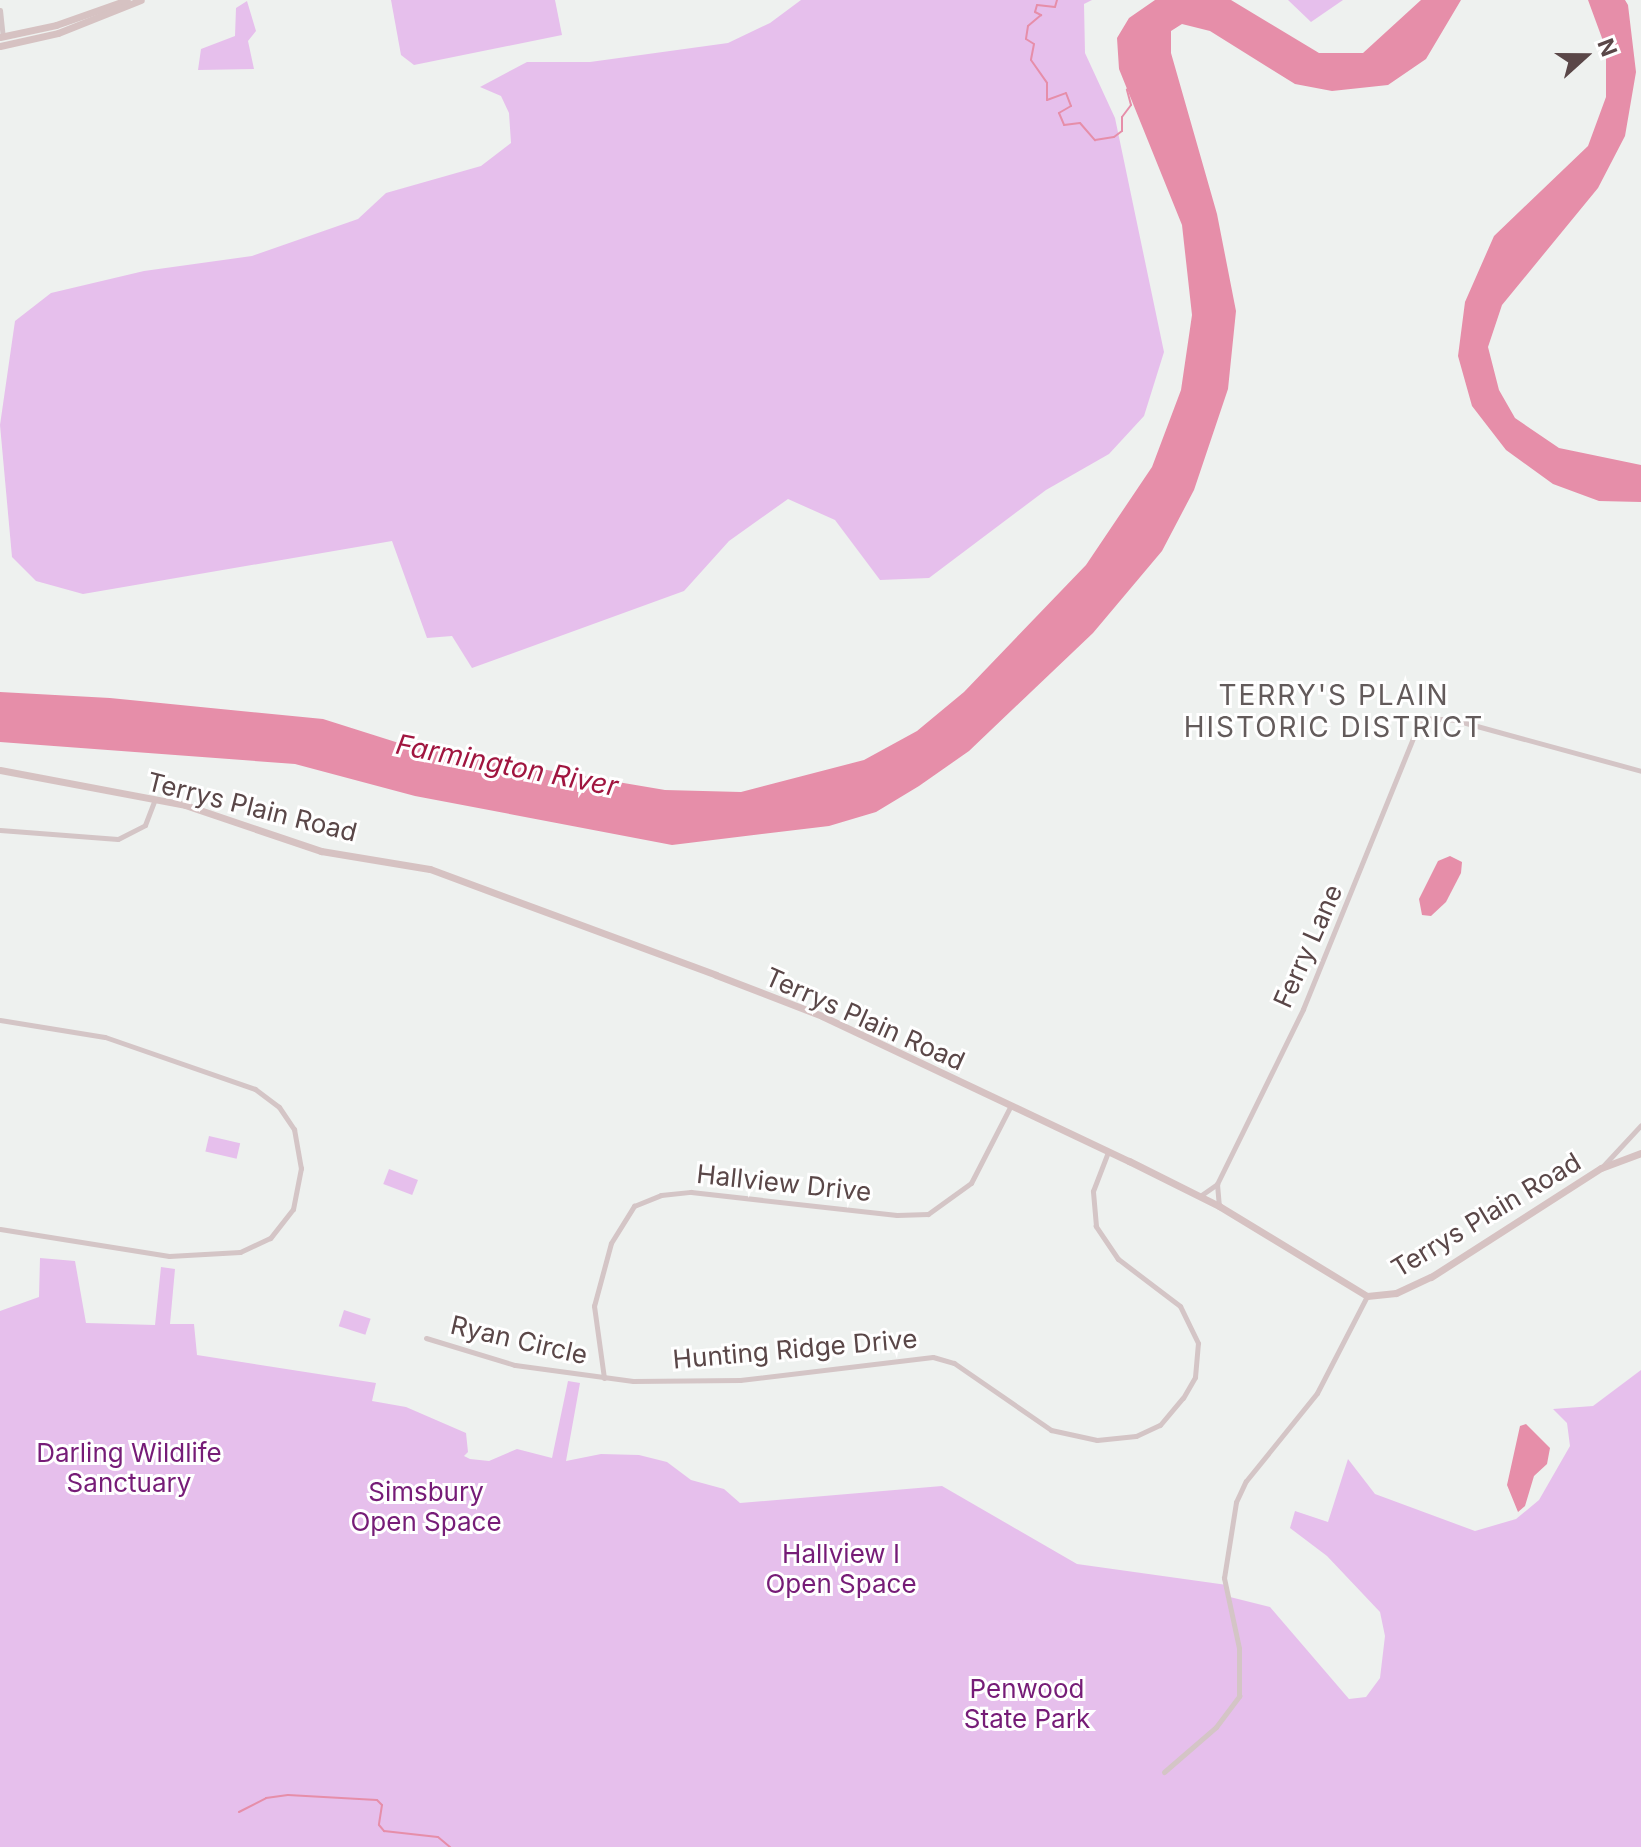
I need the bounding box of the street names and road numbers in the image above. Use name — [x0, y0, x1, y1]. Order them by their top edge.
street label: Terrys Plain Road — [144, 766, 360, 848]
street label: Ferry Lane — [1267, 880, 1349, 1012]
street label: Terrys Plain Road — [760, 961, 970, 1077]
street label: Terrys Plain Road — [1386, 1146, 1586, 1284]
street label: Hallview Drive — [695, 1158, 873, 1208]
street label: Ryan Circle — [448, 1309, 590, 1371]
street label: Hunting Ridge Drive — [671, 1323, 919, 1375]

